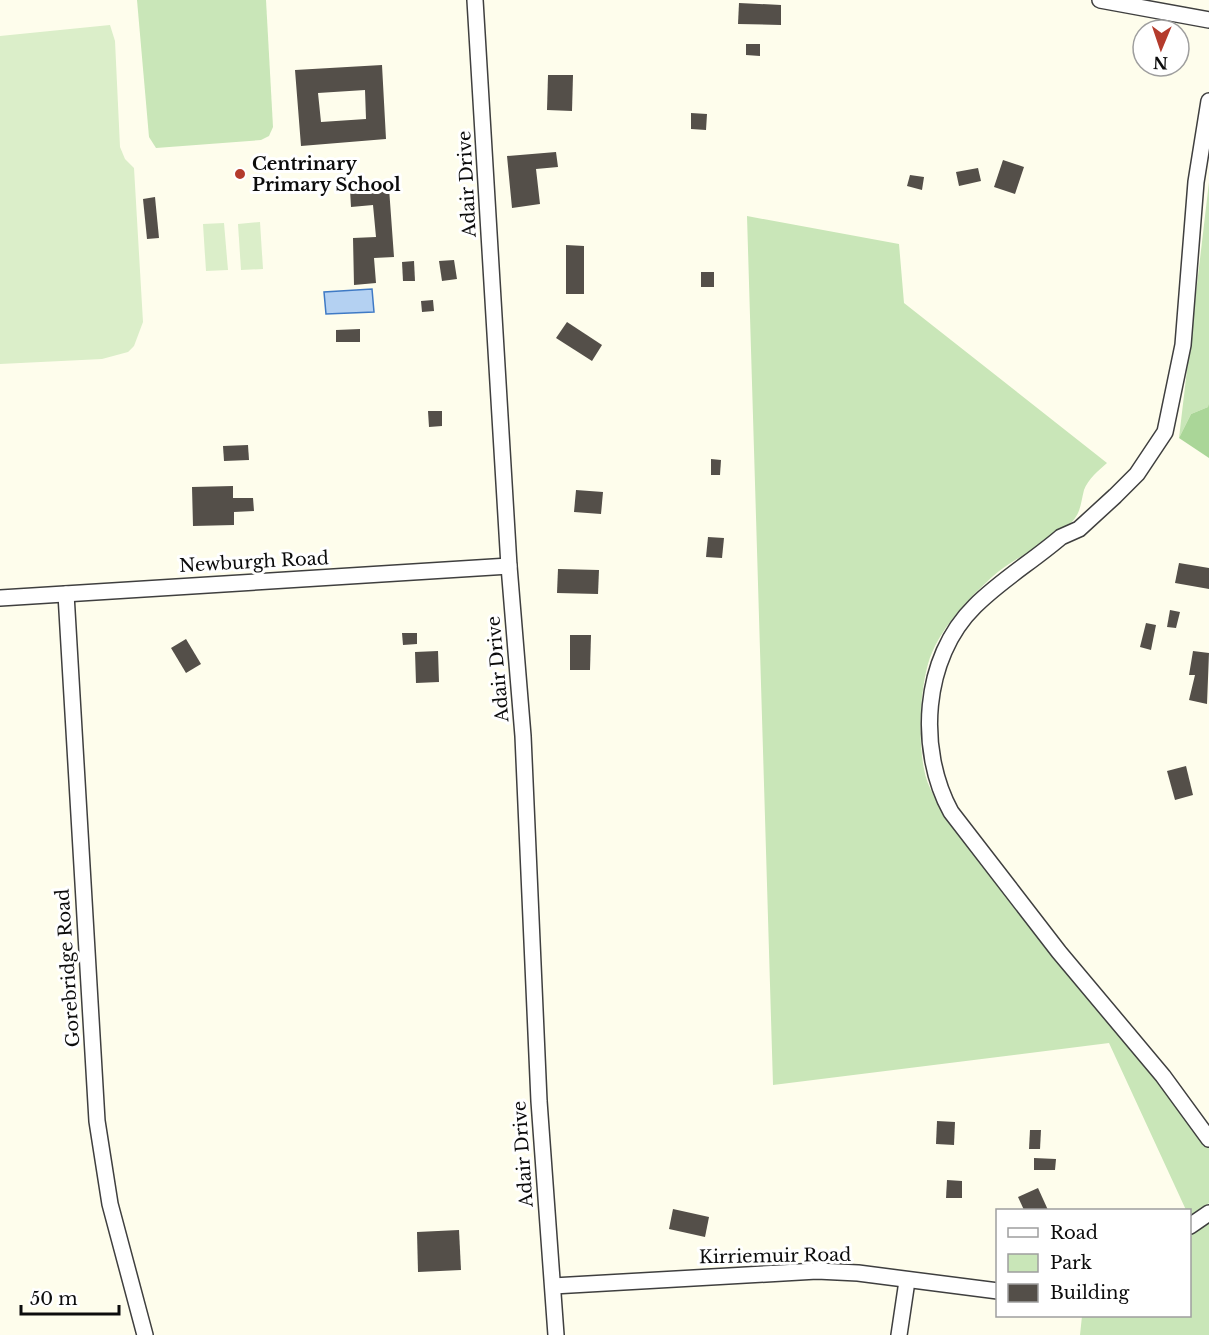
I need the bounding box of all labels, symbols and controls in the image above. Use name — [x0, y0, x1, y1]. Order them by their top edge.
north arrow — [1131, 18, 1191, 78]
text: N — [1153, 53, 1168, 73]
street label: Adair Drive — [453, 130, 481, 239]
place label: Centrinary Primary School — [252, 153, 401, 196]
marker: Centrinary Primary School — [233, 167, 247, 181]
street label: Newburgh Road — [179, 547, 329, 577]
street label: Adair Drive — [482, 615, 514, 724]
street label: Gorebridge Road — [51, 888, 85, 1048]
street label: Adair Drive — [508, 1100, 538, 1209]
legend — [996, 1209, 1191, 1317]
text: Road — [1050, 1222, 1098, 1244]
street label: Kirriemuir Road — [699, 1244, 851, 1268]
text: Park — [1050, 1252, 1092, 1274]
scale bar — [21, 1278, 118, 1316]
text: Building — [1050, 1282, 1129, 1304]
text: 50 m — [30, 1288, 78, 1310]

